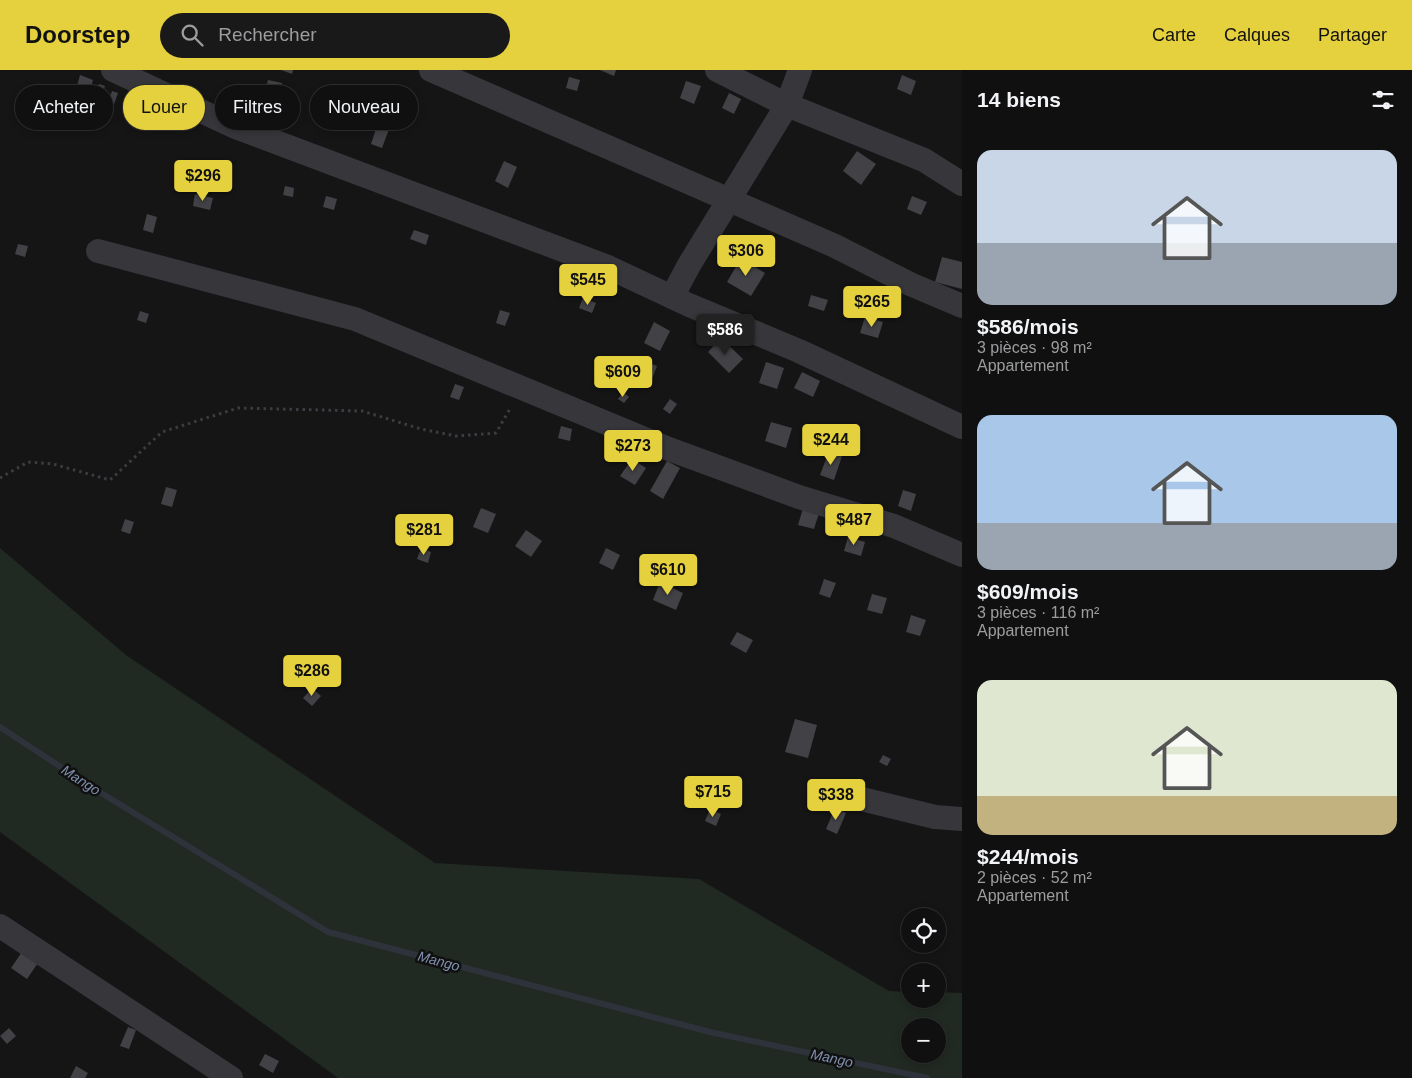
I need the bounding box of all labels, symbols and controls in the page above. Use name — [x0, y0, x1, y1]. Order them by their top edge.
search box — [160, 13, 510, 58]
text: Doorstep — [25, 21, 130, 48]
icon: search — [178, 21, 206, 49]
text: Rechercher — [218, 24, 317, 45]
text: Carte — [1152, 25, 1196, 45]
text: Calques — [1224, 25, 1290, 45]
text: Partager — [1318, 25, 1387, 45]
chip: Acheter — [15, 85, 113, 130]
chip: Louer — [123, 85, 205, 130]
chip: Filtres — [215, 85, 300, 130]
chip: Nouveau — [310, 85, 418, 130]
icon: filters — [1369, 86, 1397, 114]
text: 14 biens — [977, 88, 1061, 111]
pin: $296 — [173, 160, 233, 202]
text: $296 — [185, 167, 221, 184]
icon: home — [1142, 183, 1232, 273]
pin: $306 — [716, 234, 776, 277]
text: $306 — [728, 242, 764, 259]
pin: $545 — [558, 264, 618, 306]
text: $545 — [570, 271, 606, 288]
pin: $265 — [842, 286, 902, 328]
text: $265 — [854, 293, 890, 310]
pin: $586 — [695, 314, 755, 356]
text: $586/mois — [977, 315, 1079, 338]
text: $586 — [707, 321, 743, 338]
text: 3 pièces · 98 m² — [977, 339, 1092, 356]
pin: $609 — [593, 356, 653, 398]
text: Appartement — [977, 357, 1069, 374]
text: $609 — [605, 363, 641, 380]
pin: $244 — [801, 424, 861, 466]
pin: $273 — [603, 430, 663, 472]
text: $244 — [813, 431, 849, 448]
text: $273 — [615, 437, 651, 454]
icon: home — [1142, 448, 1232, 538]
pin: $487 — [824, 504, 884, 546]
text: $487 — [836, 511, 872, 528]
pin: $281 — [394, 514, 454, 556]
text: $281 — [406, 521, 442, 538]
pin: $610 — [638, 554, 698, 596]
text: $610 — [650, 561, 686, 578]
text: $609/mois — [977, 580, 1079, 603]
text: 3 pièces · 116 m² — [977, 604, 1099, 621]
text: Appartement — [977, 622, 1069, 639]
pin: $286 — [282, 654, 342, 697]
text: $286 — [294, 662, 330, 679]
icon: home — [1142, 713, 1232, 803]
water label: Mango — [59, 762, 103, 798]
pin: $715 — [683, 776, 743, 818]
pin: $338 — [806, 778, 866, 821]
text: $715 — [695, 783, 731, 800]
text: $338 — [818, 786, 854, 803]
text: $244/mois — [977, 845, 1079, 868]
text: 2 pièces · 52 m² — [977, 869, 1092, 886]
text: Appartement — [977, 887, 1069, 904]
map controls — [901, 908, 946, 1063]
button: locate — [901, 908, 946, 953]
water label: Mango — [416, 948, 462, 974]
button: + — [901, 963, 946, 1008]
button: − — [901, 1018, 946, 1063]
water label: Mango — [809, 1046, 855, 1070]

